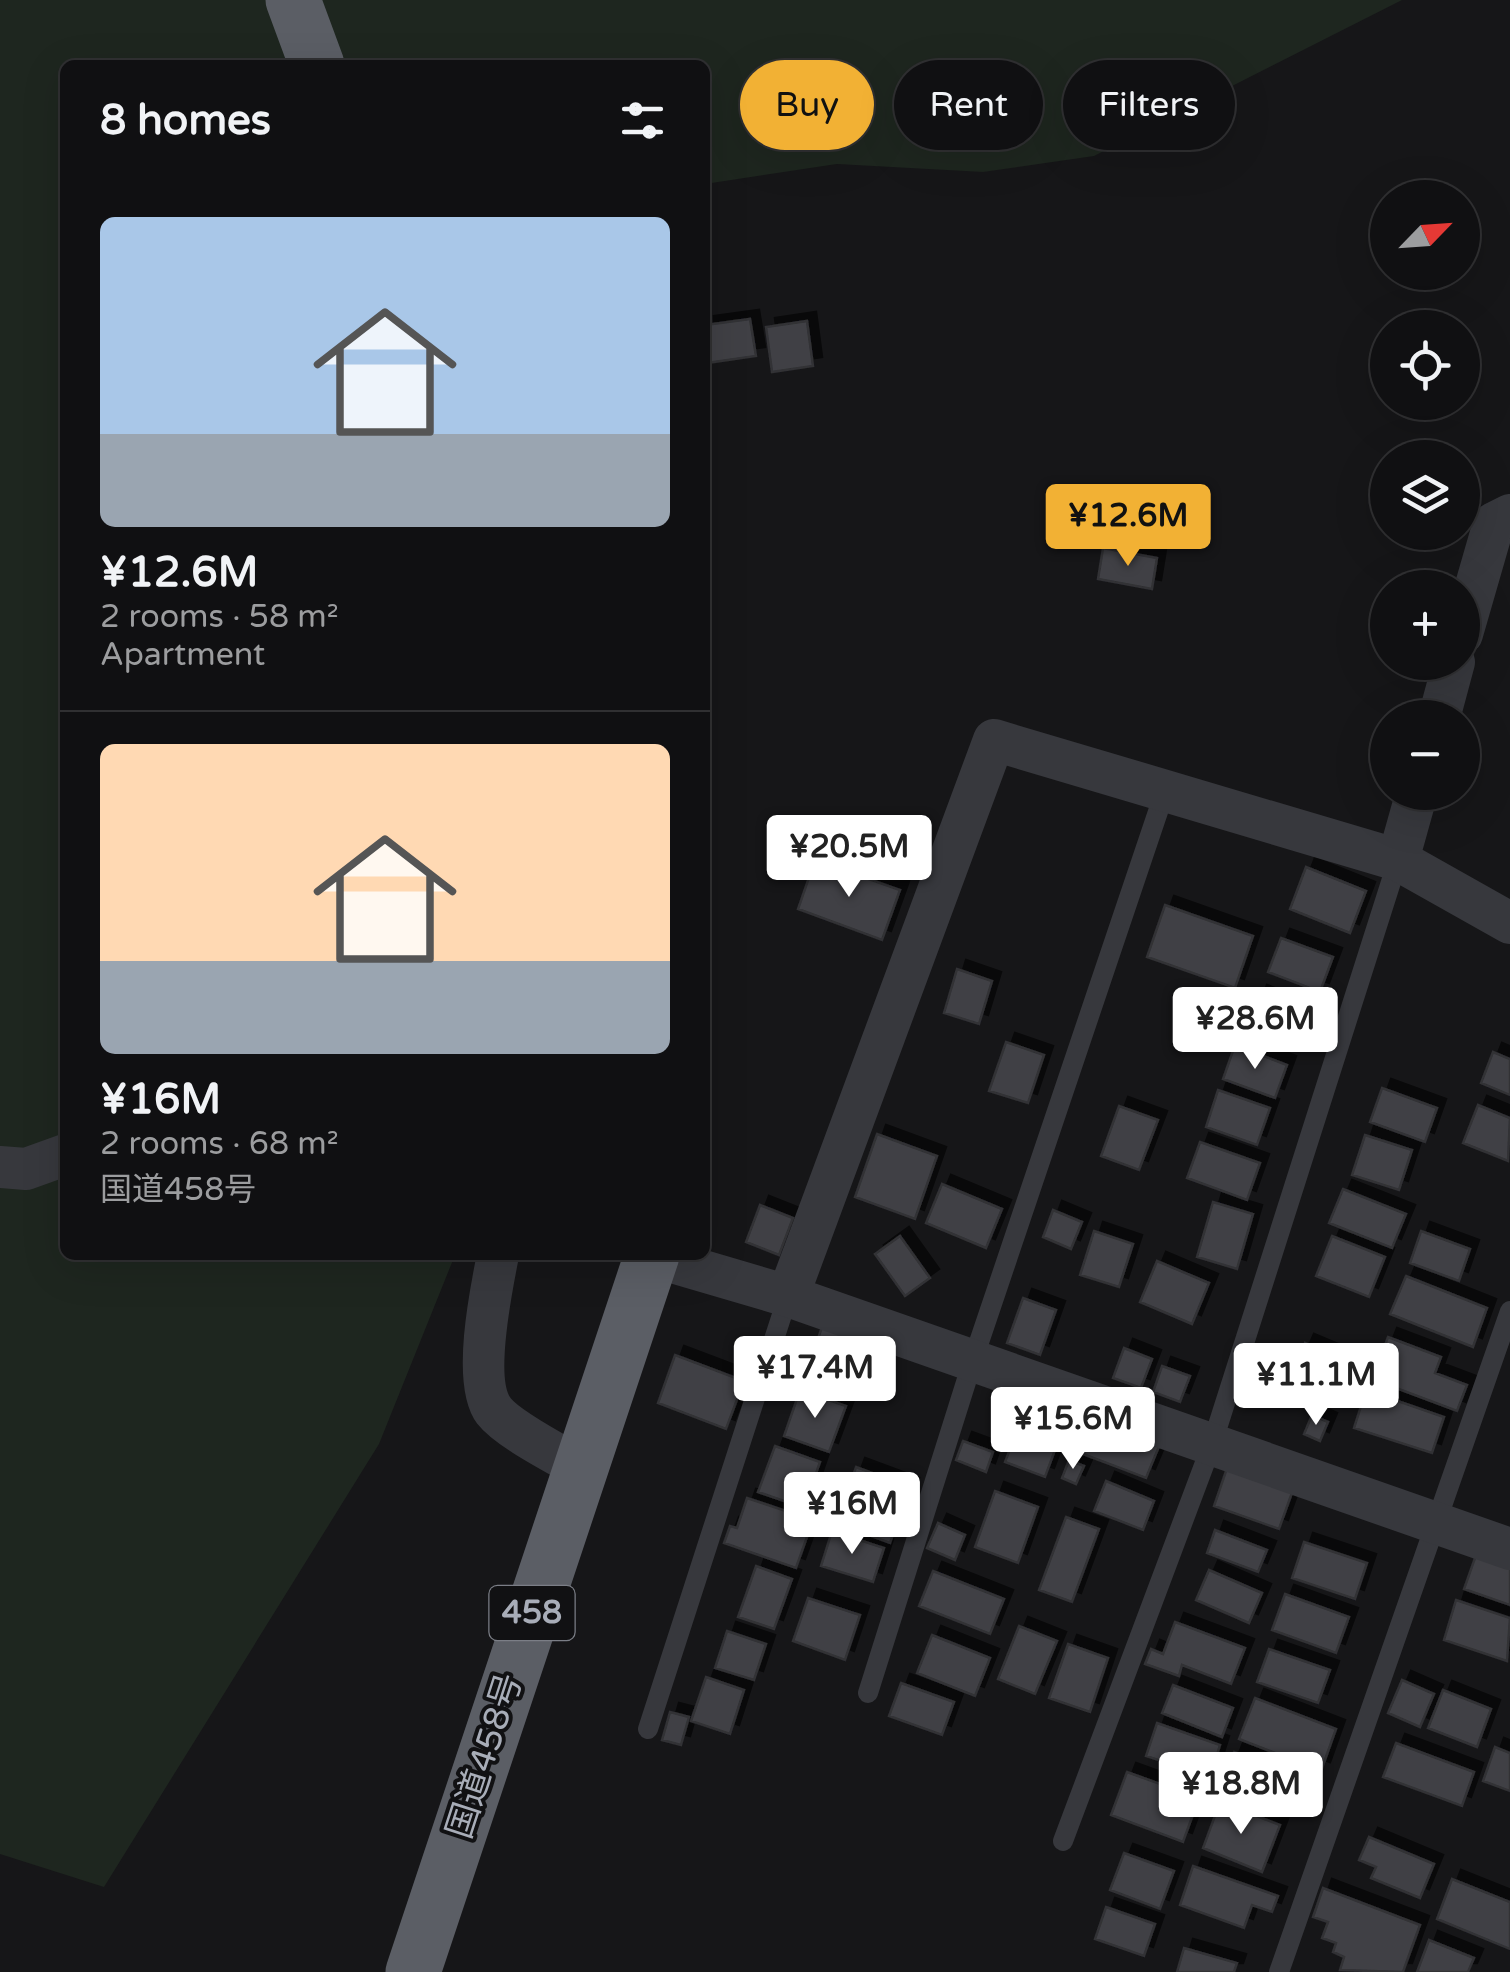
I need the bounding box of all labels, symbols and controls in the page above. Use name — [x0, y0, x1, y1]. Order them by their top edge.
chip: Buy — [740, 60, 874, 150]
chip: Rent — [894, 60, 1043, 150]
chip: Filters — [1063, 60, 1235, 150]
icon: filters — [615, 93, 670, 148]
text: 8 homes — [100, 95, 271, 146]
north arrow — [1370, 180, 1480, 290]
map controls — [1370, 180, 1480, 810]
icon: home — [295, 282, 475, 462]
button: locate — [1370, 310, 1480, 420]
button: layers — [1370, 440, 1480, 550]
pin: ¥12.6M — [1047, 484, 1209, 569]
text: ¥12.6M — [1068, 497, 1188, 535]
text: ¥12.6M — [100, 547, 258, 598]
button: + — [1370, 570, 1480, 680]
text: 2 rooms · 58 m² — [100, 598, 339, 636]
text: Apartment — [100, 636, 265, 674]
button: − — [1370, 700, 1480, 810]
icon: home — [295, 809, 475, 989]
pin: ¥20.5M — [768, 815, 930, 900]
text: ¥20.5M — [789, 828, 909, 866]
pin: ¥28.6M — [1174, 987, 1336, 1072]
text: ¥28.6M — [1195, 1000, 1315, 1038]
text: ¥16M — [100, 1074, 221, 1125]
text: 2 rooms · 68 m² — [100, 1125, 339, 1163]
text: 国道458号 — [100, 1171, 256, 1209]
pin: ¥17.4M — [734, 1336, 896, 1421]
pin: ¥11.1M — [1235, 1343, 1397, 1428]
text: ¥17.4M — [756, 1349, 874, 1387]
text: ¥11.1M — [1256, 1356, 1376, 1394]
pin: ¥15.6M — [992, 1387, 1154, 1472]
text: ¥15.6M — [1013, 1400, 1133, 1438]
pin: ¥16M — [793, 1472, 911, 1557]
text: ¥16M — [806, 1485, 898, 1523]
road number: 458 — [490, 1586, 574, 1640]
street label: 国道458号 — [439, 1668, 531, 1844]
pin: ¥18.8M — [1160, 1752, 1322, 1837]
text: ¥18.8M — [1181, 1765, 1301, 1803]

